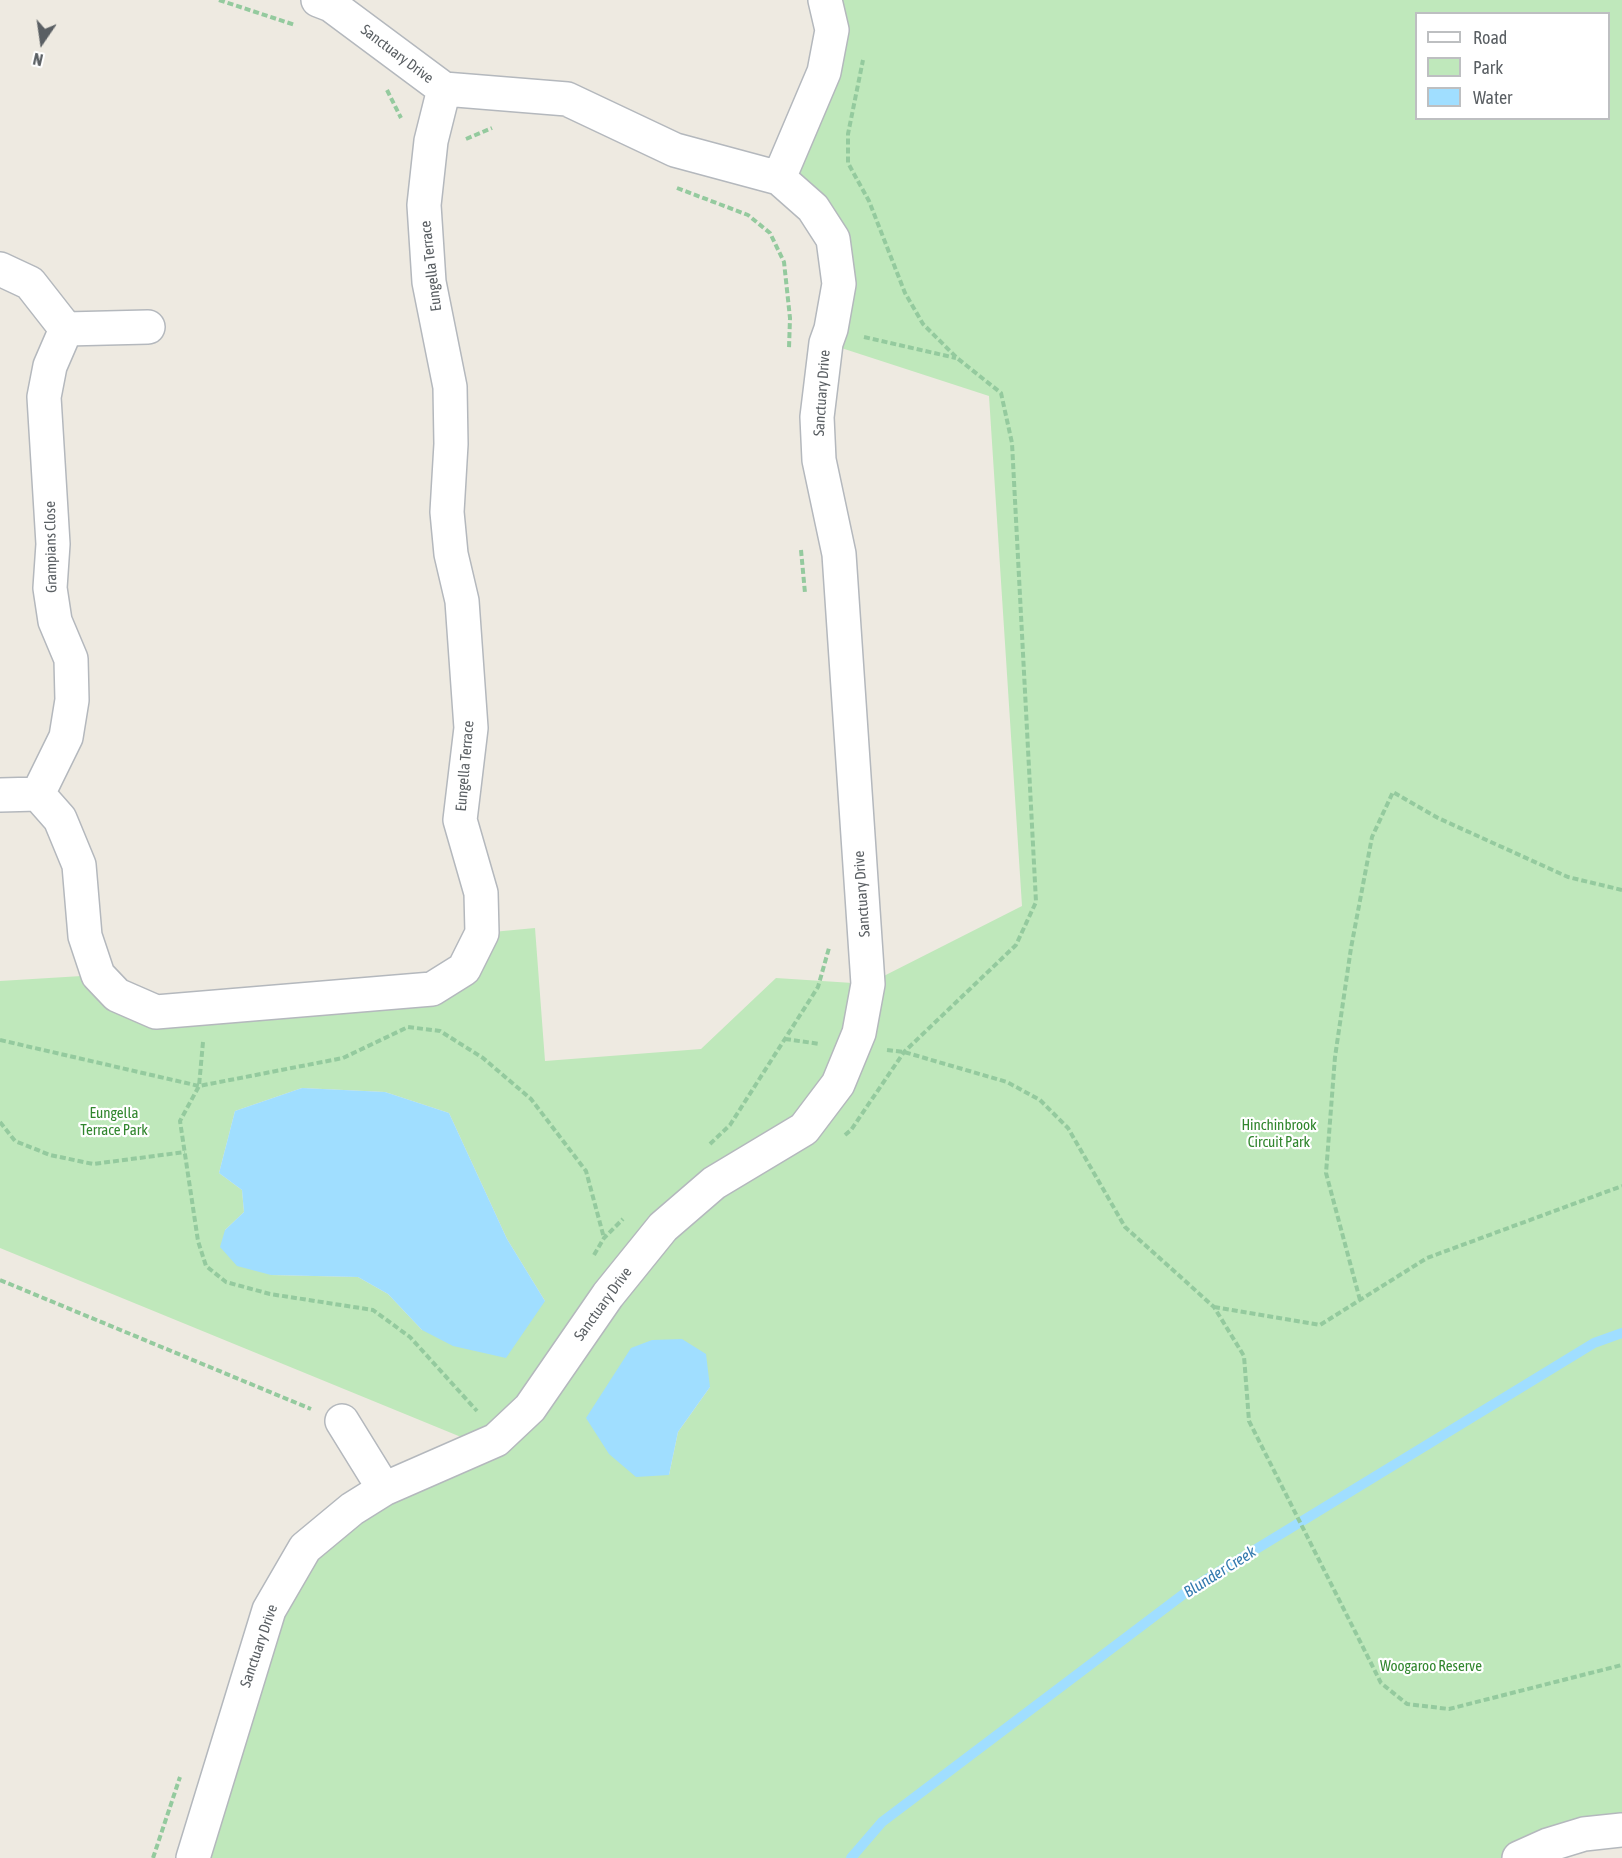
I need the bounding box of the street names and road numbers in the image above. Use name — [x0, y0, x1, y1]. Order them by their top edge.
street label: Sanctuary Drive — [357, 21, 437, 87]
street label: Eungella Terrace — [417, 220, 445, 312]
street label: Sanctuary Drive — [810, 349, 834, 437]
street label: Grampians Close — [41, 501, 61, 593]
street label: Eungella Terrace — [452, 720, 478, 812]
street label: Sanctuary Drive — [850, 850, 874, 938]
street label: Sanctuary Drive — [570, 1264, 636, 1344]
street label: Sanctuary Drive — [236, 1602, 282, 1690]

